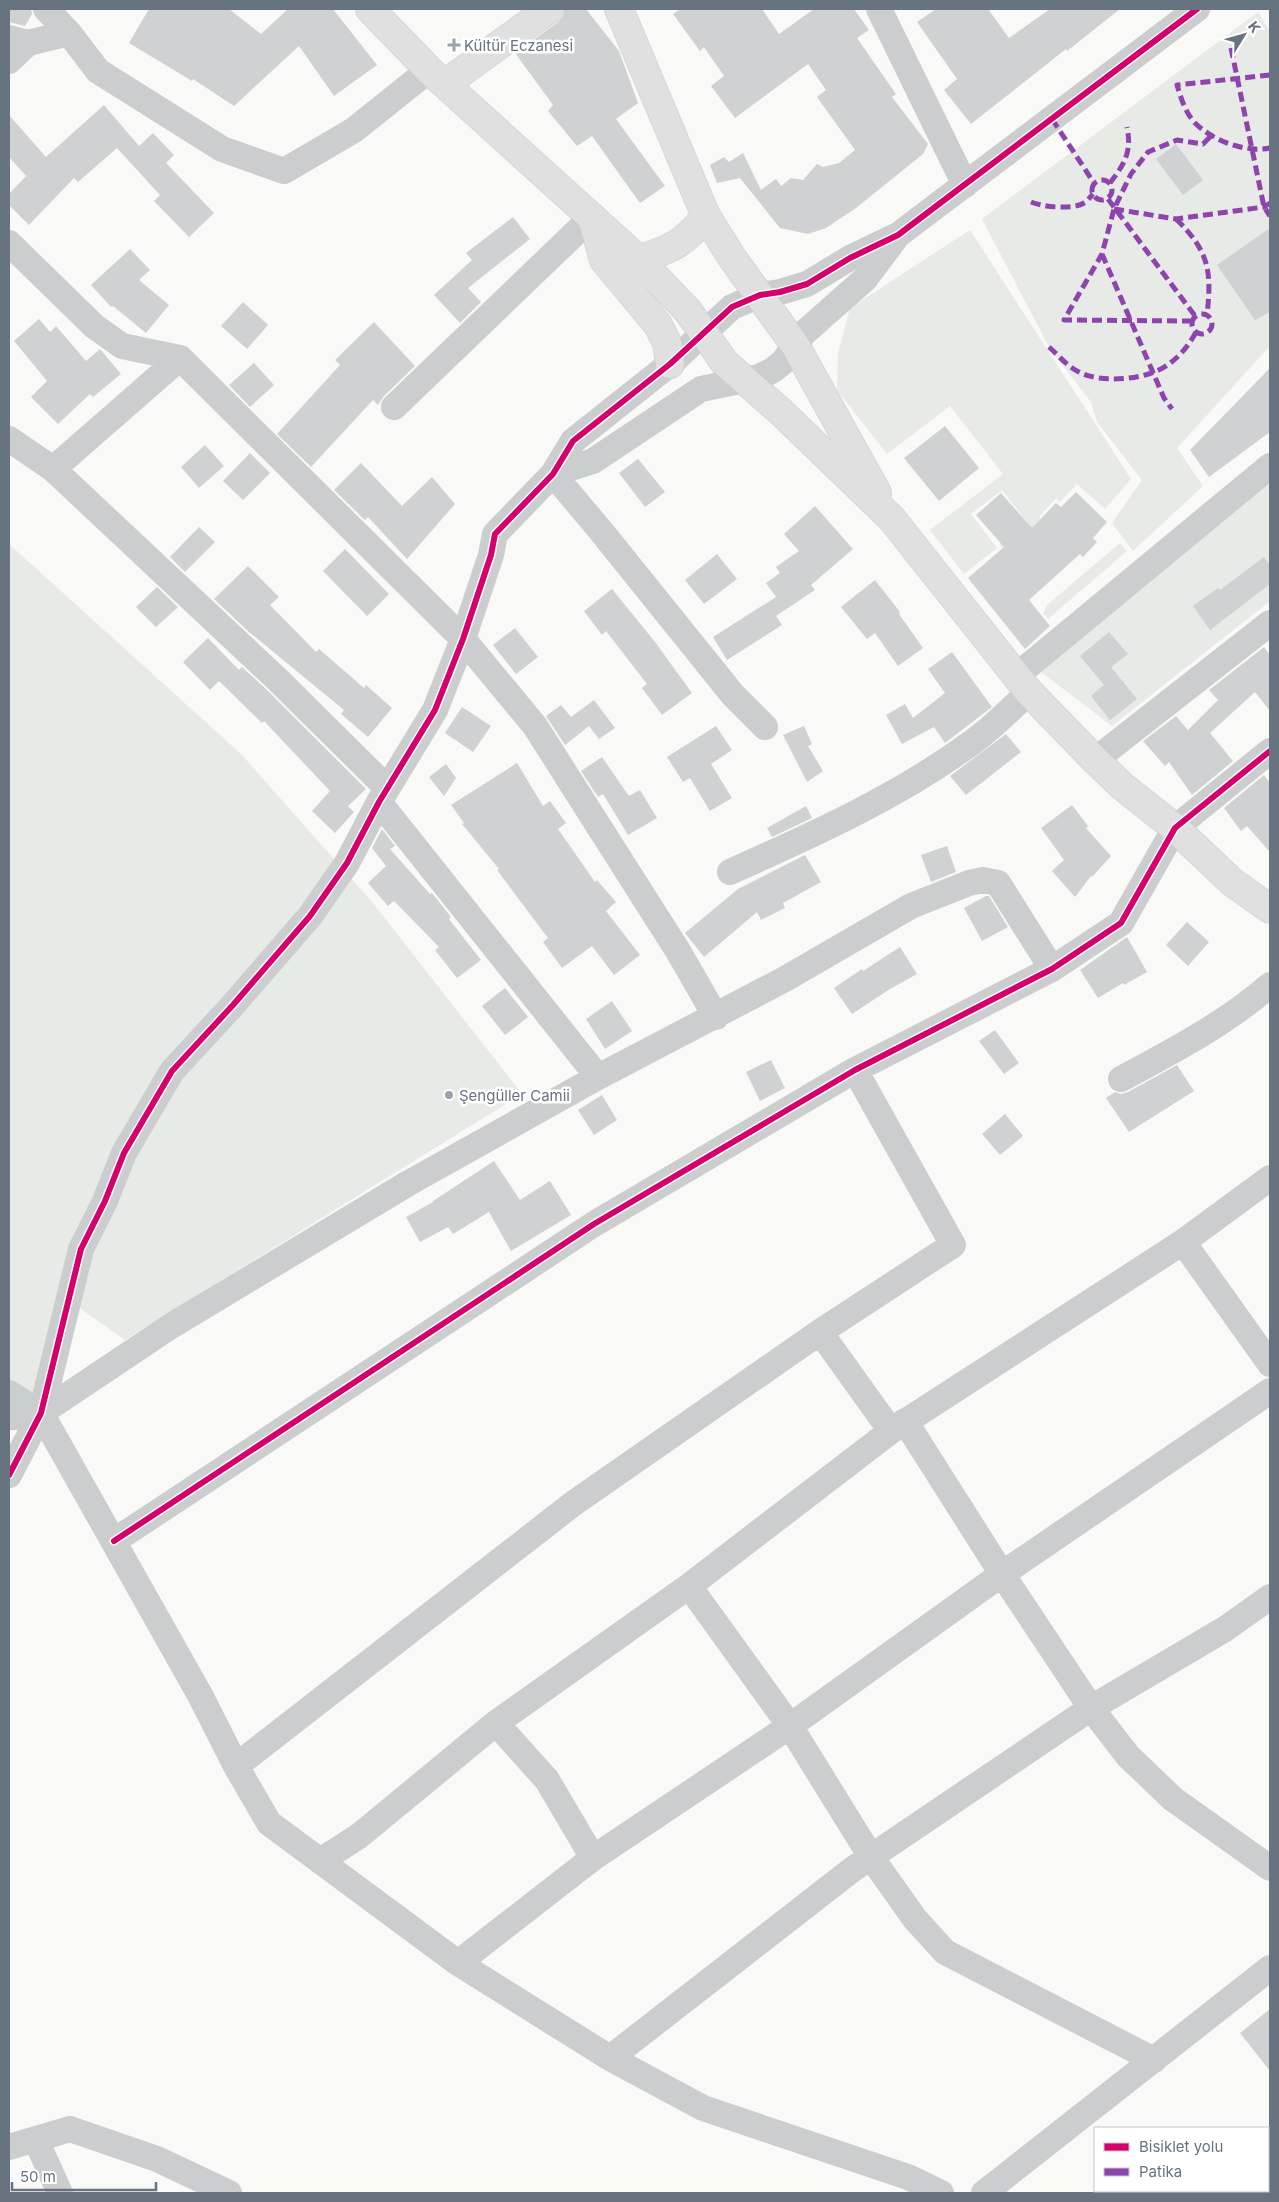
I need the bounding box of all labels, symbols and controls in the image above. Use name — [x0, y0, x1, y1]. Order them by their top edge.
north arrow — [1219, 10, 1269, 60]
text: K — [1245, 18, 1265, 36]
place label: Kültür Eczanesi — [464, 36, 573, 55]
marker: Kültür Eczanesi — [448, 39, 460, 51]
place label: Şengüller Camii — [459, 1086, 570, 1105]
marker: Şengüller Camii — [443, 1089, 455, 1101]
legend — [1094, 2127, 1269, 2192]
text: Bisiklet yolu — [1139, 2137, 1223, 2156]
scale bar — [12, 2160, 156, 2192]
text: Patika — [1139, 2162, 1182, 2181]
text: 50 m — [20, 2167, 56, 2186]

